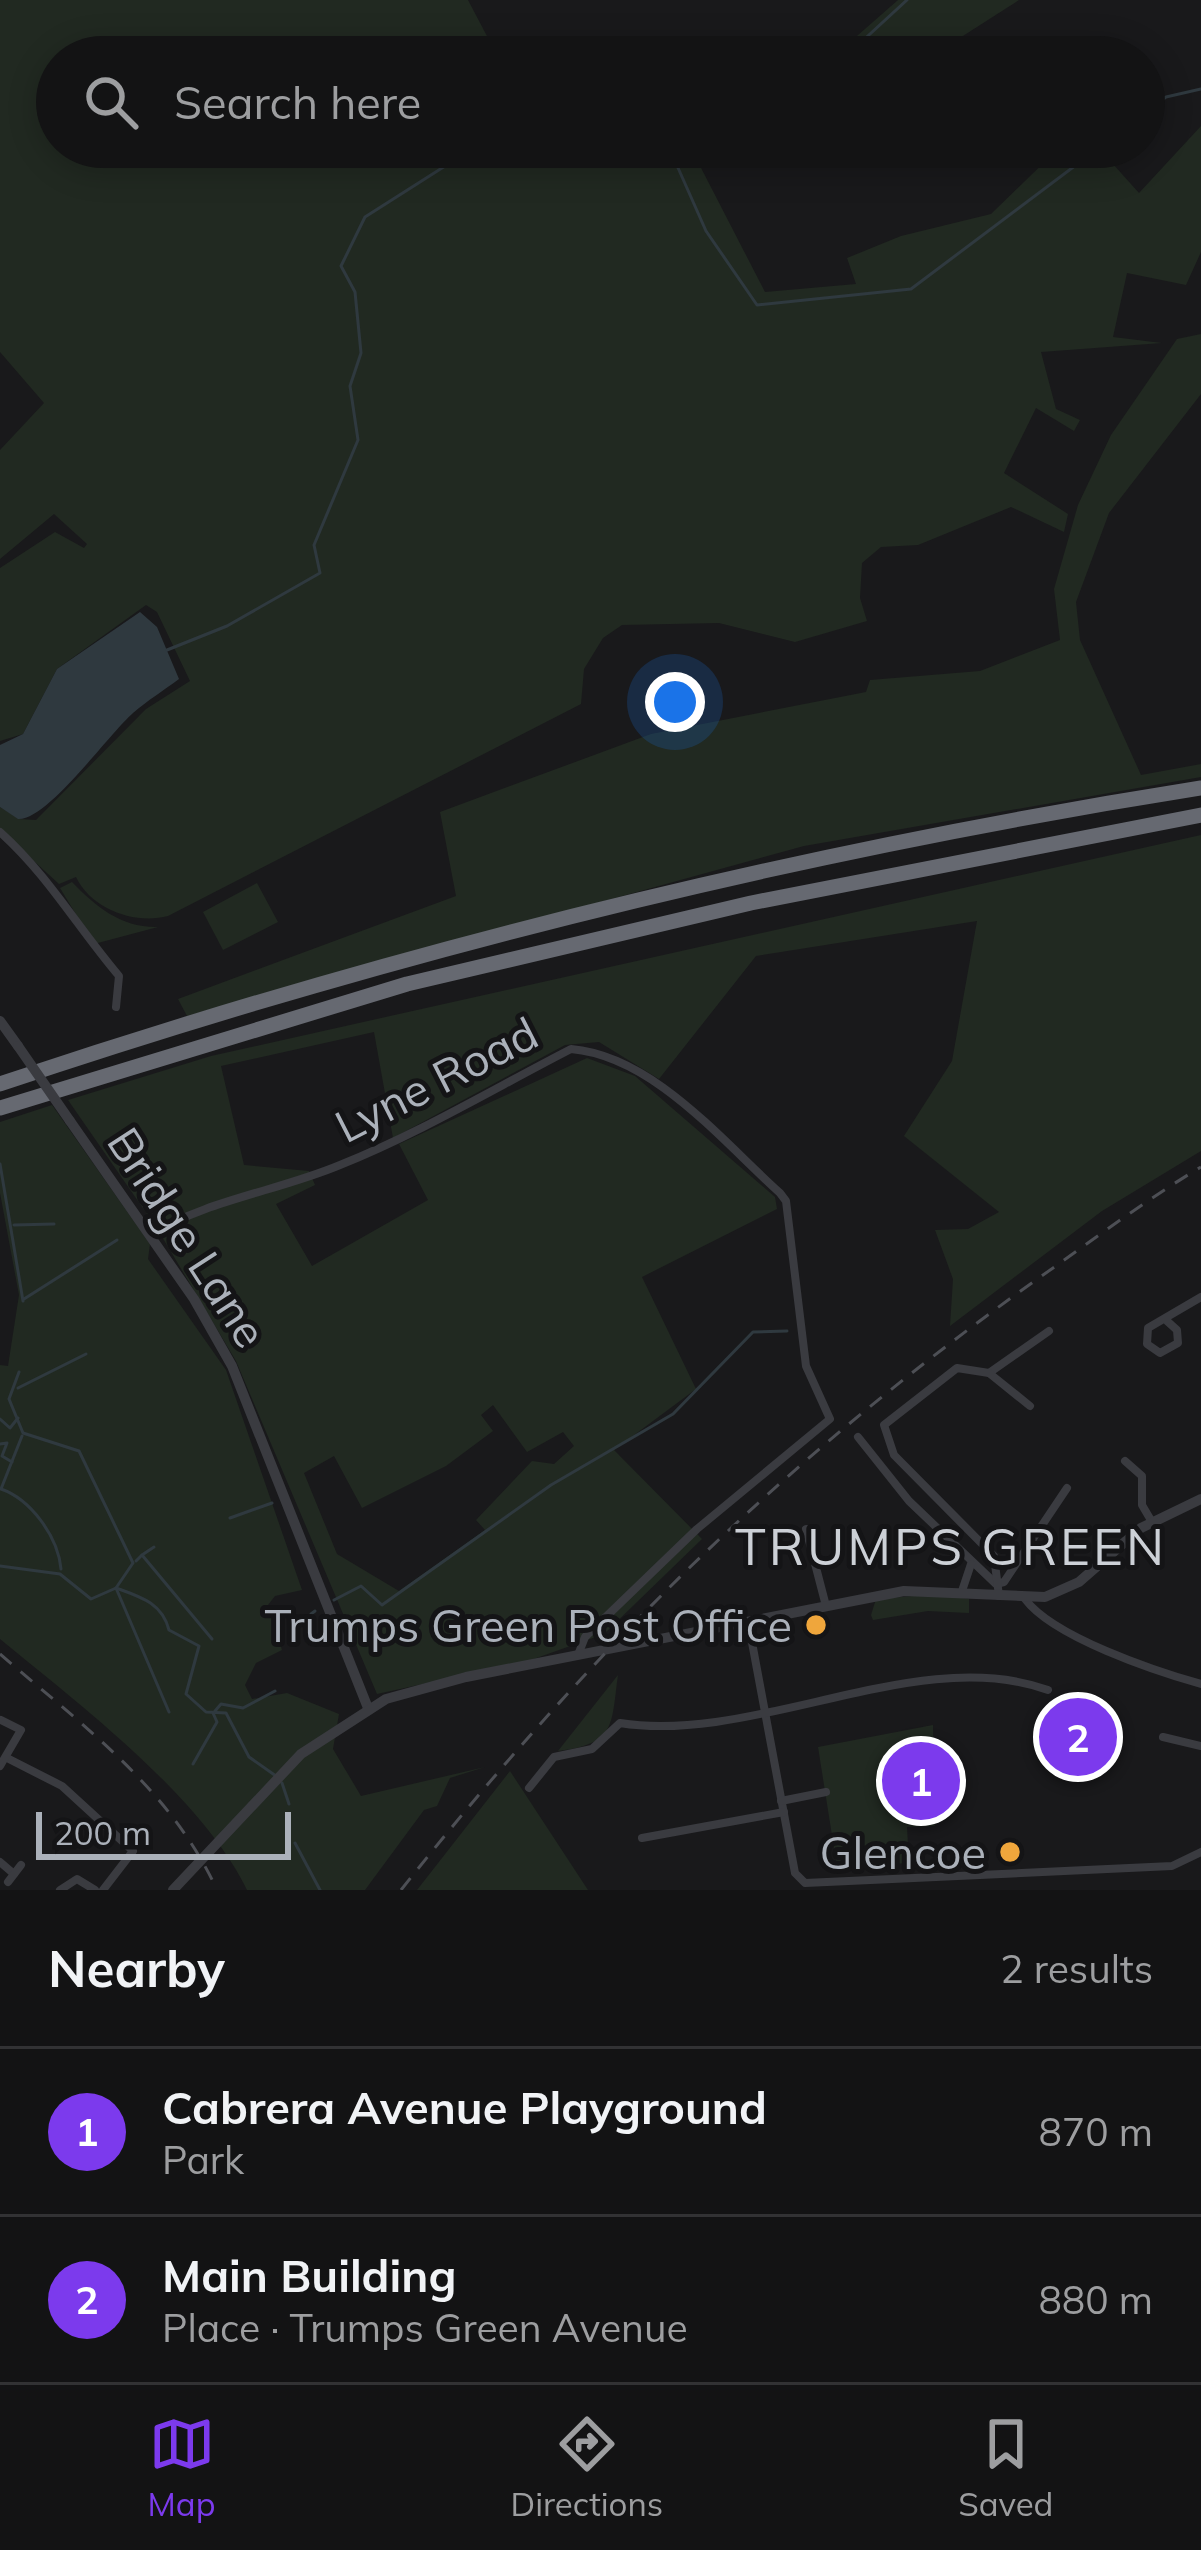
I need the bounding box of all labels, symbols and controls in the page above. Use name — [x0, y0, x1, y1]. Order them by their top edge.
search box — [36, 36, 1165, 168]
icon: search — [78, 69, 144, 135]
text: Search here — [174, 74, 421, 130]
your location — [645, 672, 705, 732]
street label: Lyne Road — [326, 1004, 546, 1154]
street label: Bridge Lane — [96, 1117, 280, 1357]
district label: TRUMPS GREEN — [735, 1514, 1167, 1578]
place label: Trumps Green Post Office — [264, 1597, 792, 1653]
marker: Trumps Green Post Office — [803, 1612, 829, 1638]
pin: 2 — [1039, 1692, 1117, 1782]
pin: 1 — [882, 1736, 960, 1826]
scale bar — [36, 1806, 291, 1859]
text: 200 m — [54, 1812, 151, 1853]
place label: Glencoe — [820, 1824, 986, 1880]
marker: Glencoe — [997, 1839, 1023, 1865]
text: Nearby — [48, 1936, 225, 2000]
text: 2 results — [1000, 1944, 1153, 1993]
text: Cabrera Avenue Playground — [162, 2079, 767, 2135]
text: 1 — [75, 2107, 99, 2156]
text: 870 m — [1038, 2107, 1153, 2156]
text: Park — [162, 2135, 244, 2184]
text: Main Building — [162, 2247, 456, 2303]
text: 2 — [75, 2275, 99, 2324]
text: 880 m — [1038, 2275, 1153, 2324]
text: Place · Trumps Green Avenue — [162, 2303, 688, 2352]
tab: Map — [148, 2411, 215, 2524]
tab: Directions — [511, 2411, 663, 2524]
tab: Saved — [958, 2411, 1053, 2524]

